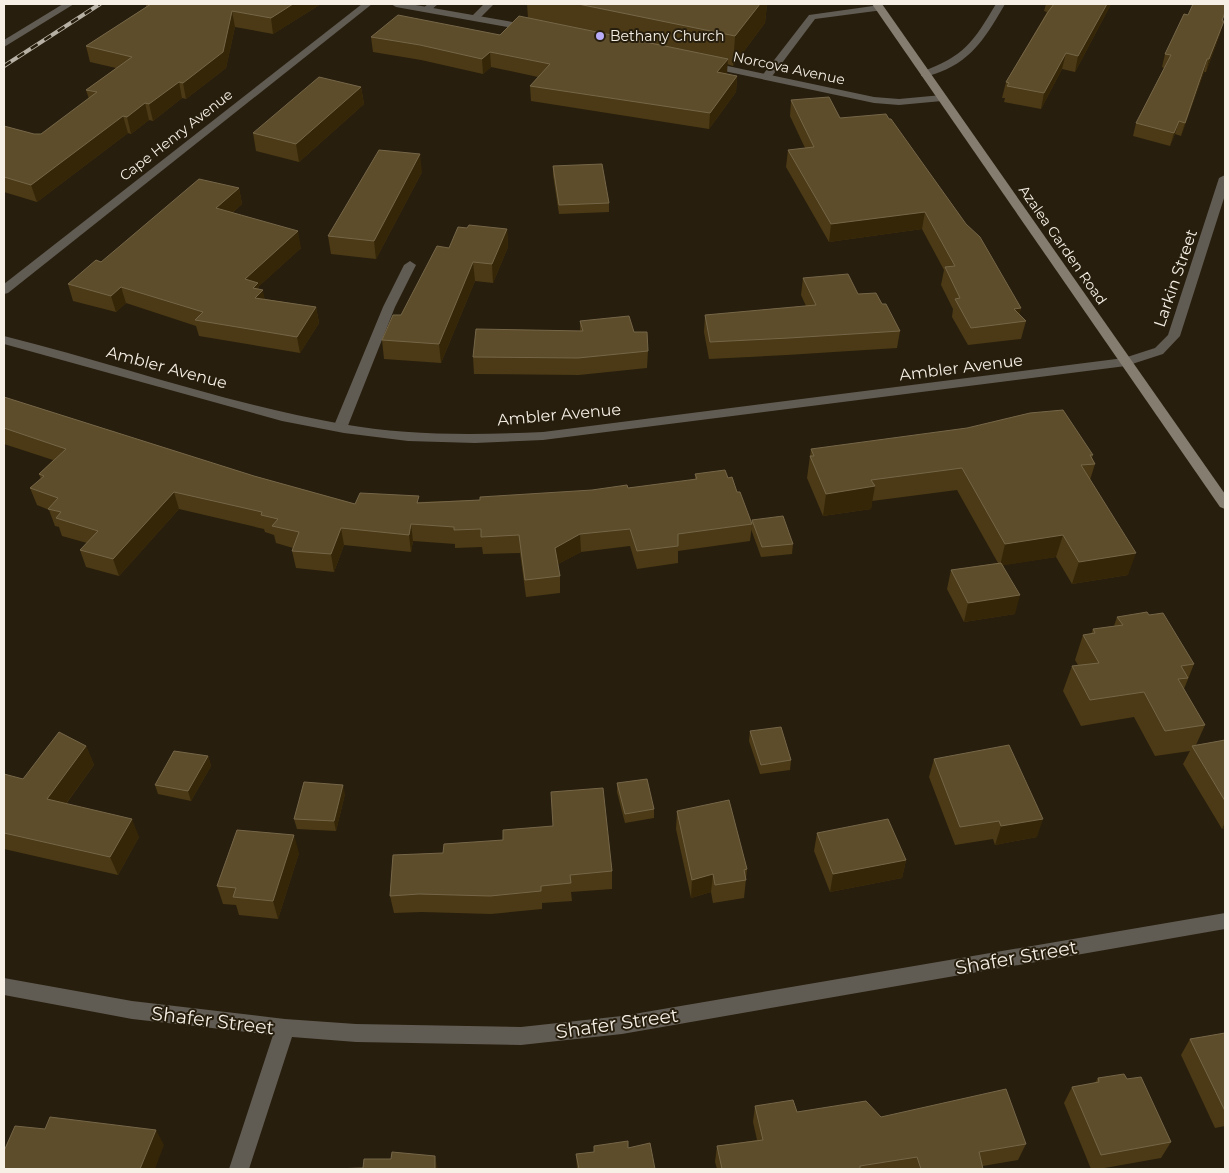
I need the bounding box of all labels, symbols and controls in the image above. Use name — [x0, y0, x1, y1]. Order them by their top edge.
place label: Bethany Church — [610, 27, 724, 45]
marker: Bethany Church — [594, 30, 606, 42]
street label: Norcova Avenue — [731, 47, 847, 89]
street label: Cape Henry Avenue — [116, 85, 236, 185]
street label: Azalea Garden Road — [1015, 182, 1111, 308]
street label: Larkin Street — [1150, 226, 1201, 330]
street label: Ambler Avenue — [104, 342, 229, 393]
street label: Ambler Avenue — [898, 350, 1024, 384]
street label: Ambler Avenue — [496, 400, 622, 429]
street label: Shafer Street — [953, 935, 1079, 980]
street label: Shafer Street — [150, 1002, 276, 1039]
street label: Shafer Street — [554, 1003, 680, 1043]

